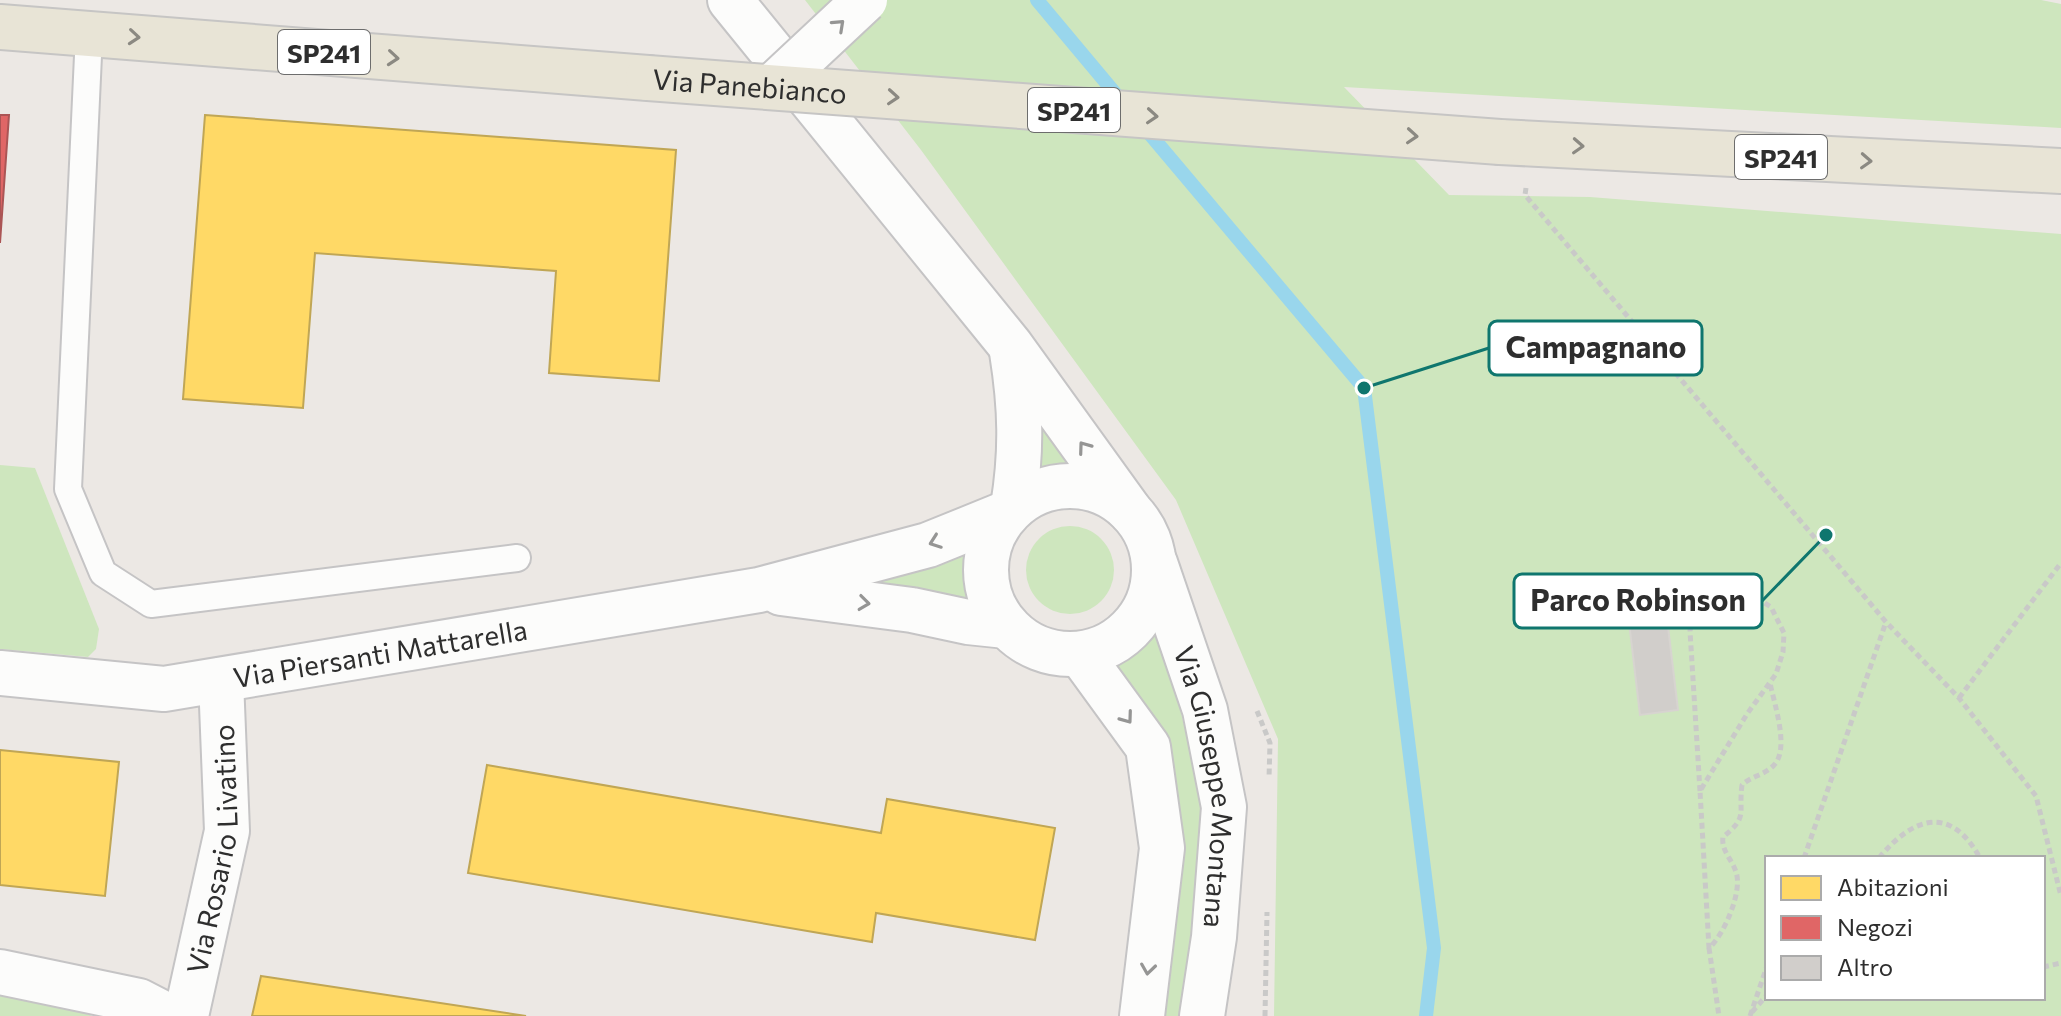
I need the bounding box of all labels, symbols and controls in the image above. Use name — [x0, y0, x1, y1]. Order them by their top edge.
one-way arrow — [830, 19, 844, 34]
one-way arrow — [128, 28, 141, 45]
road number: SP241 — [278, 30, 370, 74]
one-way arrow — [387, 49, 400, 66]
street label: Via Panebianco — [651, 61, 848, 110]
one-way arrow — [887, 88, 900, 105]
road number: SP241 — [1028, 88, 1120, 132]
one-way arrow — [1146, 107, 1159, 124]
one-way arrow — [1406, 127, 1419, 144]
road number: SP241 — [1735, 135, 1827, 179]
one-way arrow — [1572, 138, 1585, 155]
one-way arrow — [1860, 153, 1873, 170]
callout: Campagnano — [1489, 321, 1702, 375]
text: Campagnano — [1506, 327, 1687, 364]
one-way arrow — [1080, 442, 1094, 456]
one-way arrow — [929, 532, 943, 549]
callout: Parco Robinson — [1514, 574, 1762, 628]
text: Parco Robinson — [1530, 580, 1746, 617]
one-way arrow — [858, 595, 871, 612]
street label: Via Piersanti Mattarella — [231, 612, 530, 694]
street label: Via Giuseppe Montana — [1167, 641, 1241, 929]
one-way arrow — [1117, 709, 1132, 724]
street label: Via Rosario Livatino — [179, 724, 244, 977]
legend — [1765, 856, 2045, 1000]
text: Abitazioni — [1837, 872, 1949, 901]
text: Negozi — [1837, 912, 1913, 941]
text: Altro — [1837, 952, 1893, 981]
one-way arrow — [1140, 963, 1157, 976]

